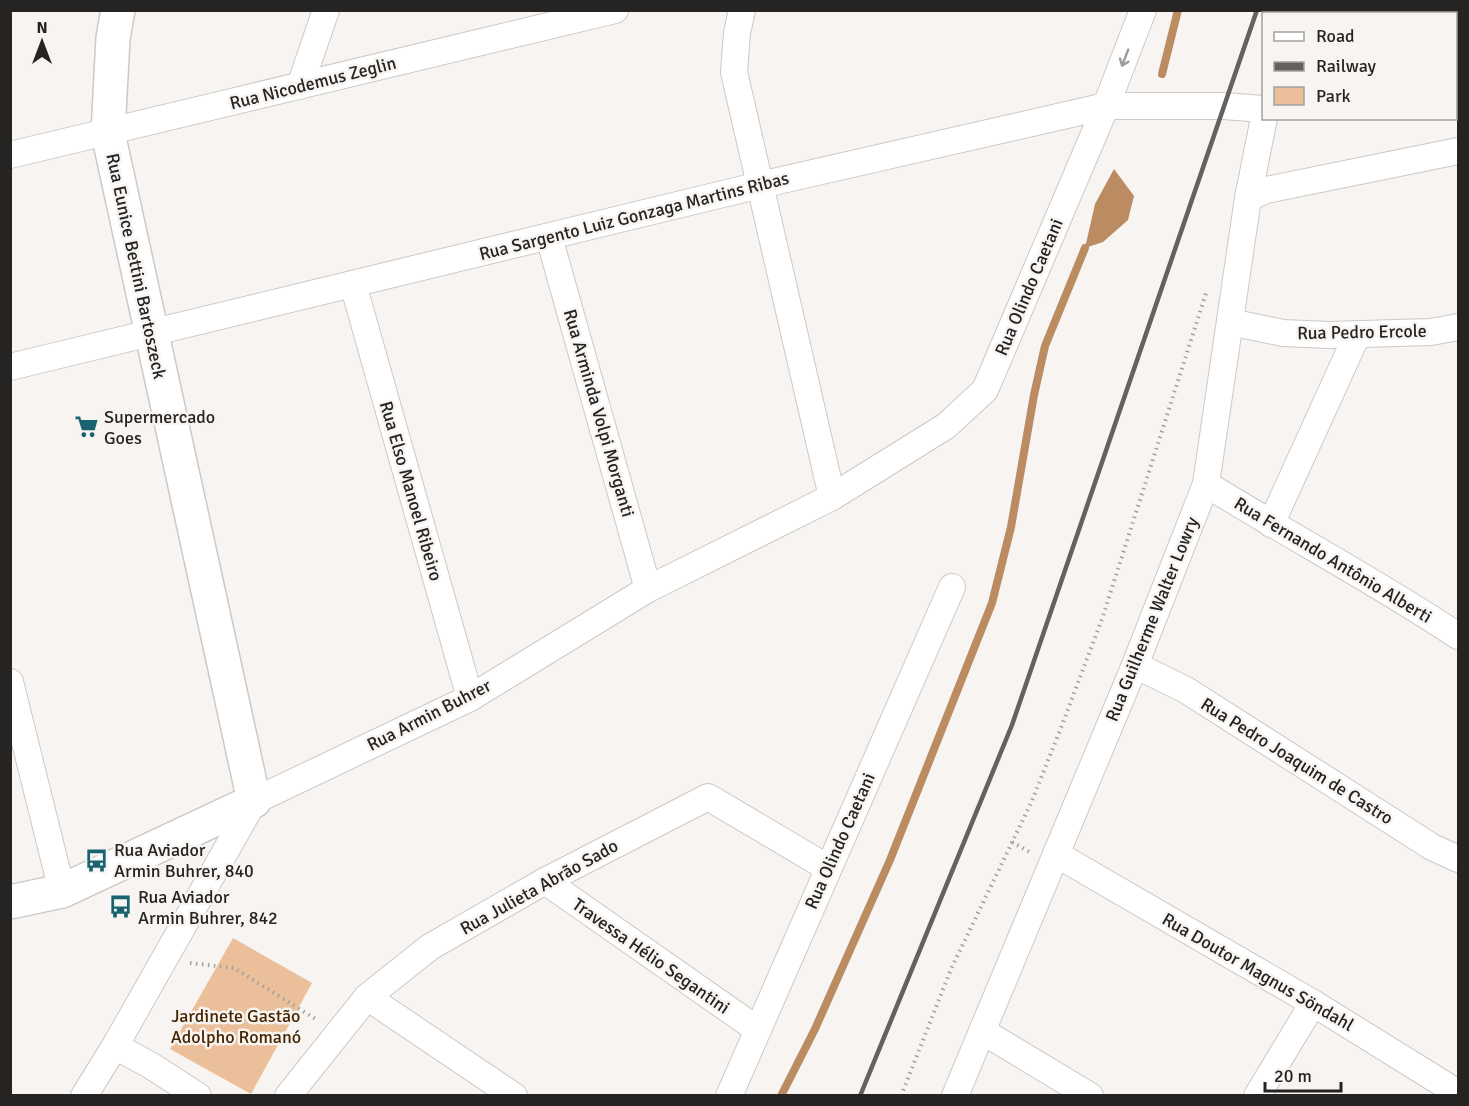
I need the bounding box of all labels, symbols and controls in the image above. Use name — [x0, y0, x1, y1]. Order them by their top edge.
north arrow — [12, 12, 72, 72]
legend — [1262, 12, 1457, 120]
text: N — [36, 18, 48, 38]
text: Road — [1316, 25, 1355, 47]
one-way arrow — [1118, 48, 1129, 67]
street label: Rua Nicodemus Zeglin — [227, 52, 399, 114]
text: Railway — [1316, 55, 1377, 77]
text: Park — [1316, 85, 1351, 107]
street label: Rua Eunice Bettini Bartoszeck — [101, 151, 171, 381]
street label: Rua Sargento Luiz Gonzaga Martins Ribas — [477, 167, 791, 265]
street label: Rua Olindo Caetani — [990, 215, 1068, 359]
street label: Rua Arminda Volpi Morganti — [559, 307, 639, 519]
street label: Rua Pedro Ercole — [1297, 320, 1427, 344]
street label: Rua Elso Manoel Ribeiro — [375, 399, 447, 583]
place label: Supermercado Goes — [104, 406, 215, 449]
supermarket icon: Supermercado Goes — [73, 414, 99, 440]
street label: Rua Fernando Antônio Alberti — [1230, 492, 1436, 628]
street label: Rua Guilherme Walter Lowry — [1101, 513, 1203, 725]
street label: Rua Armin Buhrer — [363, 674, 495, 756]
street label: Rua Pedro Joaquim de Castro — [1197, 693, 1397, 829]
street label: Rua Olindo Caetani — [800, 769, 880, 913]
street label: Rua Julieta Abrão Sado — [456, 834, 622, 940]
place label: Rua Aviador Armin Buhrer, 840 — [114, 839, 254, 882]
bus stop icon: Rua Aviador Armin Buhrer, 840 — [83, 847, 109, 873]
place label: Rua Aviador Armin Buhrer, 842 — [138, 886, 278, 929]
street label: Travessa Hélio Segantini — [568, 893, 734, 1019]
bus stop icon: Rua Aviador Armin Buhrer, 842 — [107, 894, 133, 920]
street label: Rua Doutor Magnus Söndahl — [1158, 908, 1358, 1036]
park label: Jardinete Gastão Adolpho Romanó — [171, 1005, 301, 1048]
scale bar — [1265, 1055, 1342, 1093]
text: 20 m — [1274, 1065, 1312, 1087]

